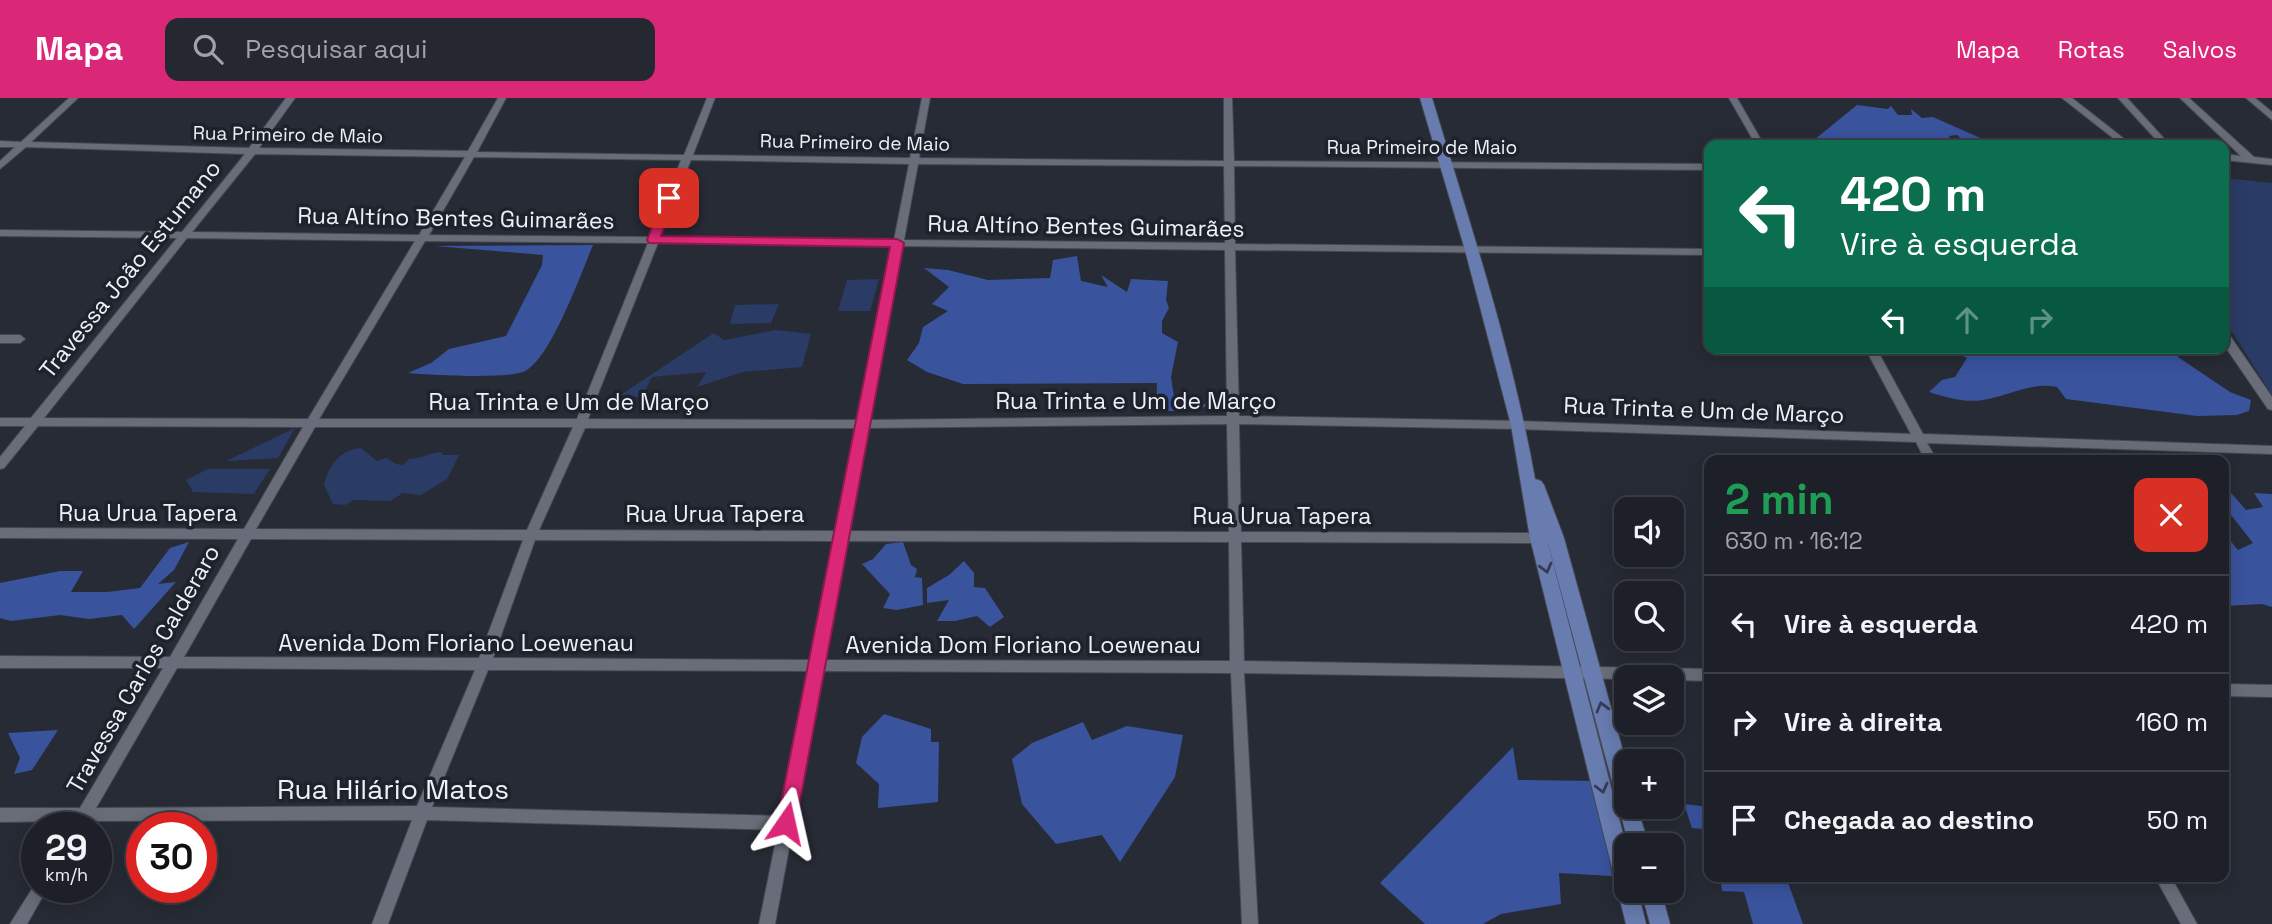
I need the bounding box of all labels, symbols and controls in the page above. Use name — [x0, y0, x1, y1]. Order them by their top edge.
search box — [165, 18, 655, 81]
text: Mapa — [35, 28, 123, 70]
icon: search — [189, 30, 227, 68]
text: Pesquisar aqui — [245, 32, 427, 66]
text: Mapa — [1956, 34, 2020, 65]
text: Rotas — [2058, 34, 2125, 65]
text: Salvos — [2163, 34, 2237, 65]
street label: Rua Primeiro de Maio — [193, 120, 383, 149]
street label: Rua Primeiro de Maio — [760, 128, 950, 157]
street label: Rua Primeiro de Maio — [1327, 135, 1517, 160]
street label: Travessa João Estumano — [33, 154, 227, 384]
text: 420 m — [1840, 163, 1986, 225]
pin — [639, 168, 699, 228]
icon: left — [1725, 168, 1816, 259]
icon: arrive — [650, 179, 688, 217]
street label: Rua Altíno Bentes Guimarães — [297, 200, 615, 236]
street label: Rua Altíno Bentes Guimarães — [927, 208, 1245, 244]
text: Vire à esquerda — [1840, 224, 2078, 264]
icon: left — [1875, 301, 1913, 339]
icon: ahead — [1948, 301, 1986, 339]
icon: right — [2021, 301, 2059, 339]
street label: Rua Trinta e Um de Março — [996, 386, 1276, 416]
street label: Rua Trinta e Um de Março — [429, 387, 709, 417]
street label: Rua Trinta e Um de Março — [1563, 390, 1845, 430]
text: 2 min — [1725, 473, 1834, 526]
button: close — [2134, 478, 2208, 552]
map controls — [1614, 497, 1684, 903]
button: sound — [1614, 497, 1684, 567]
street label: Rua Urua Tapera — [58, 498, 238, 528]
street label: Rua Urua Tapera — [625, 499, 805, 529]
street label: Rua Urua Tapera — [1192, 501, 1372, 531]
text: 630 m · 16:12 — [1725, 526, 1863, 556]
street label: Travessa Carlos Calderaro — [59, 539, 227, 799]
one-way arrow — [1538, 562, 1552, 574]
button: search — [1614, 581, 1684, 651]
icon: left — [1725, 605, 1763, 643]
text: Vire à esquerda — [1784, 607, 1978, 641]
text: 420 m — [2130, 607, 2208, 641]
street label: Avenida Dom Floriano Loewenau — [278, 628, 634, 658]
street label: Avenida Dom Floriano Loewenau — [845, 630, 1201, 660]
button: layers — [1614, 665, 1684, 735]
one-way arrow — [1595, 701, 1610, 713]
icon: right — [1725, 703, 1763, 741]
text: Vire à direita — [1784, 705, 1942, 739]
text: 160 m — [2136, 705, 2208, 739]
button: + — [1614, 749, 1684, 819]
street label: Rua Hilário Matos — [277, 771, 509, 807]
one-way arrow — [1594, 782, 1608, 794]
position arrow — [749, 786, 823, 860]
icon: arrive — [1725, 801, 1763, 839]
text: Chegada ao destino — [1784, 803, 2034, 837]
text: 50 m — [2147, 803, 2208, 837]
speed limit sign: 30 — [126, 812, 217, 903]
text: 29 — [45, 826, 88, 870]
button: − — [1614, 833, 1684, 903]
text: km/h — [45, 863, 88, 886]

